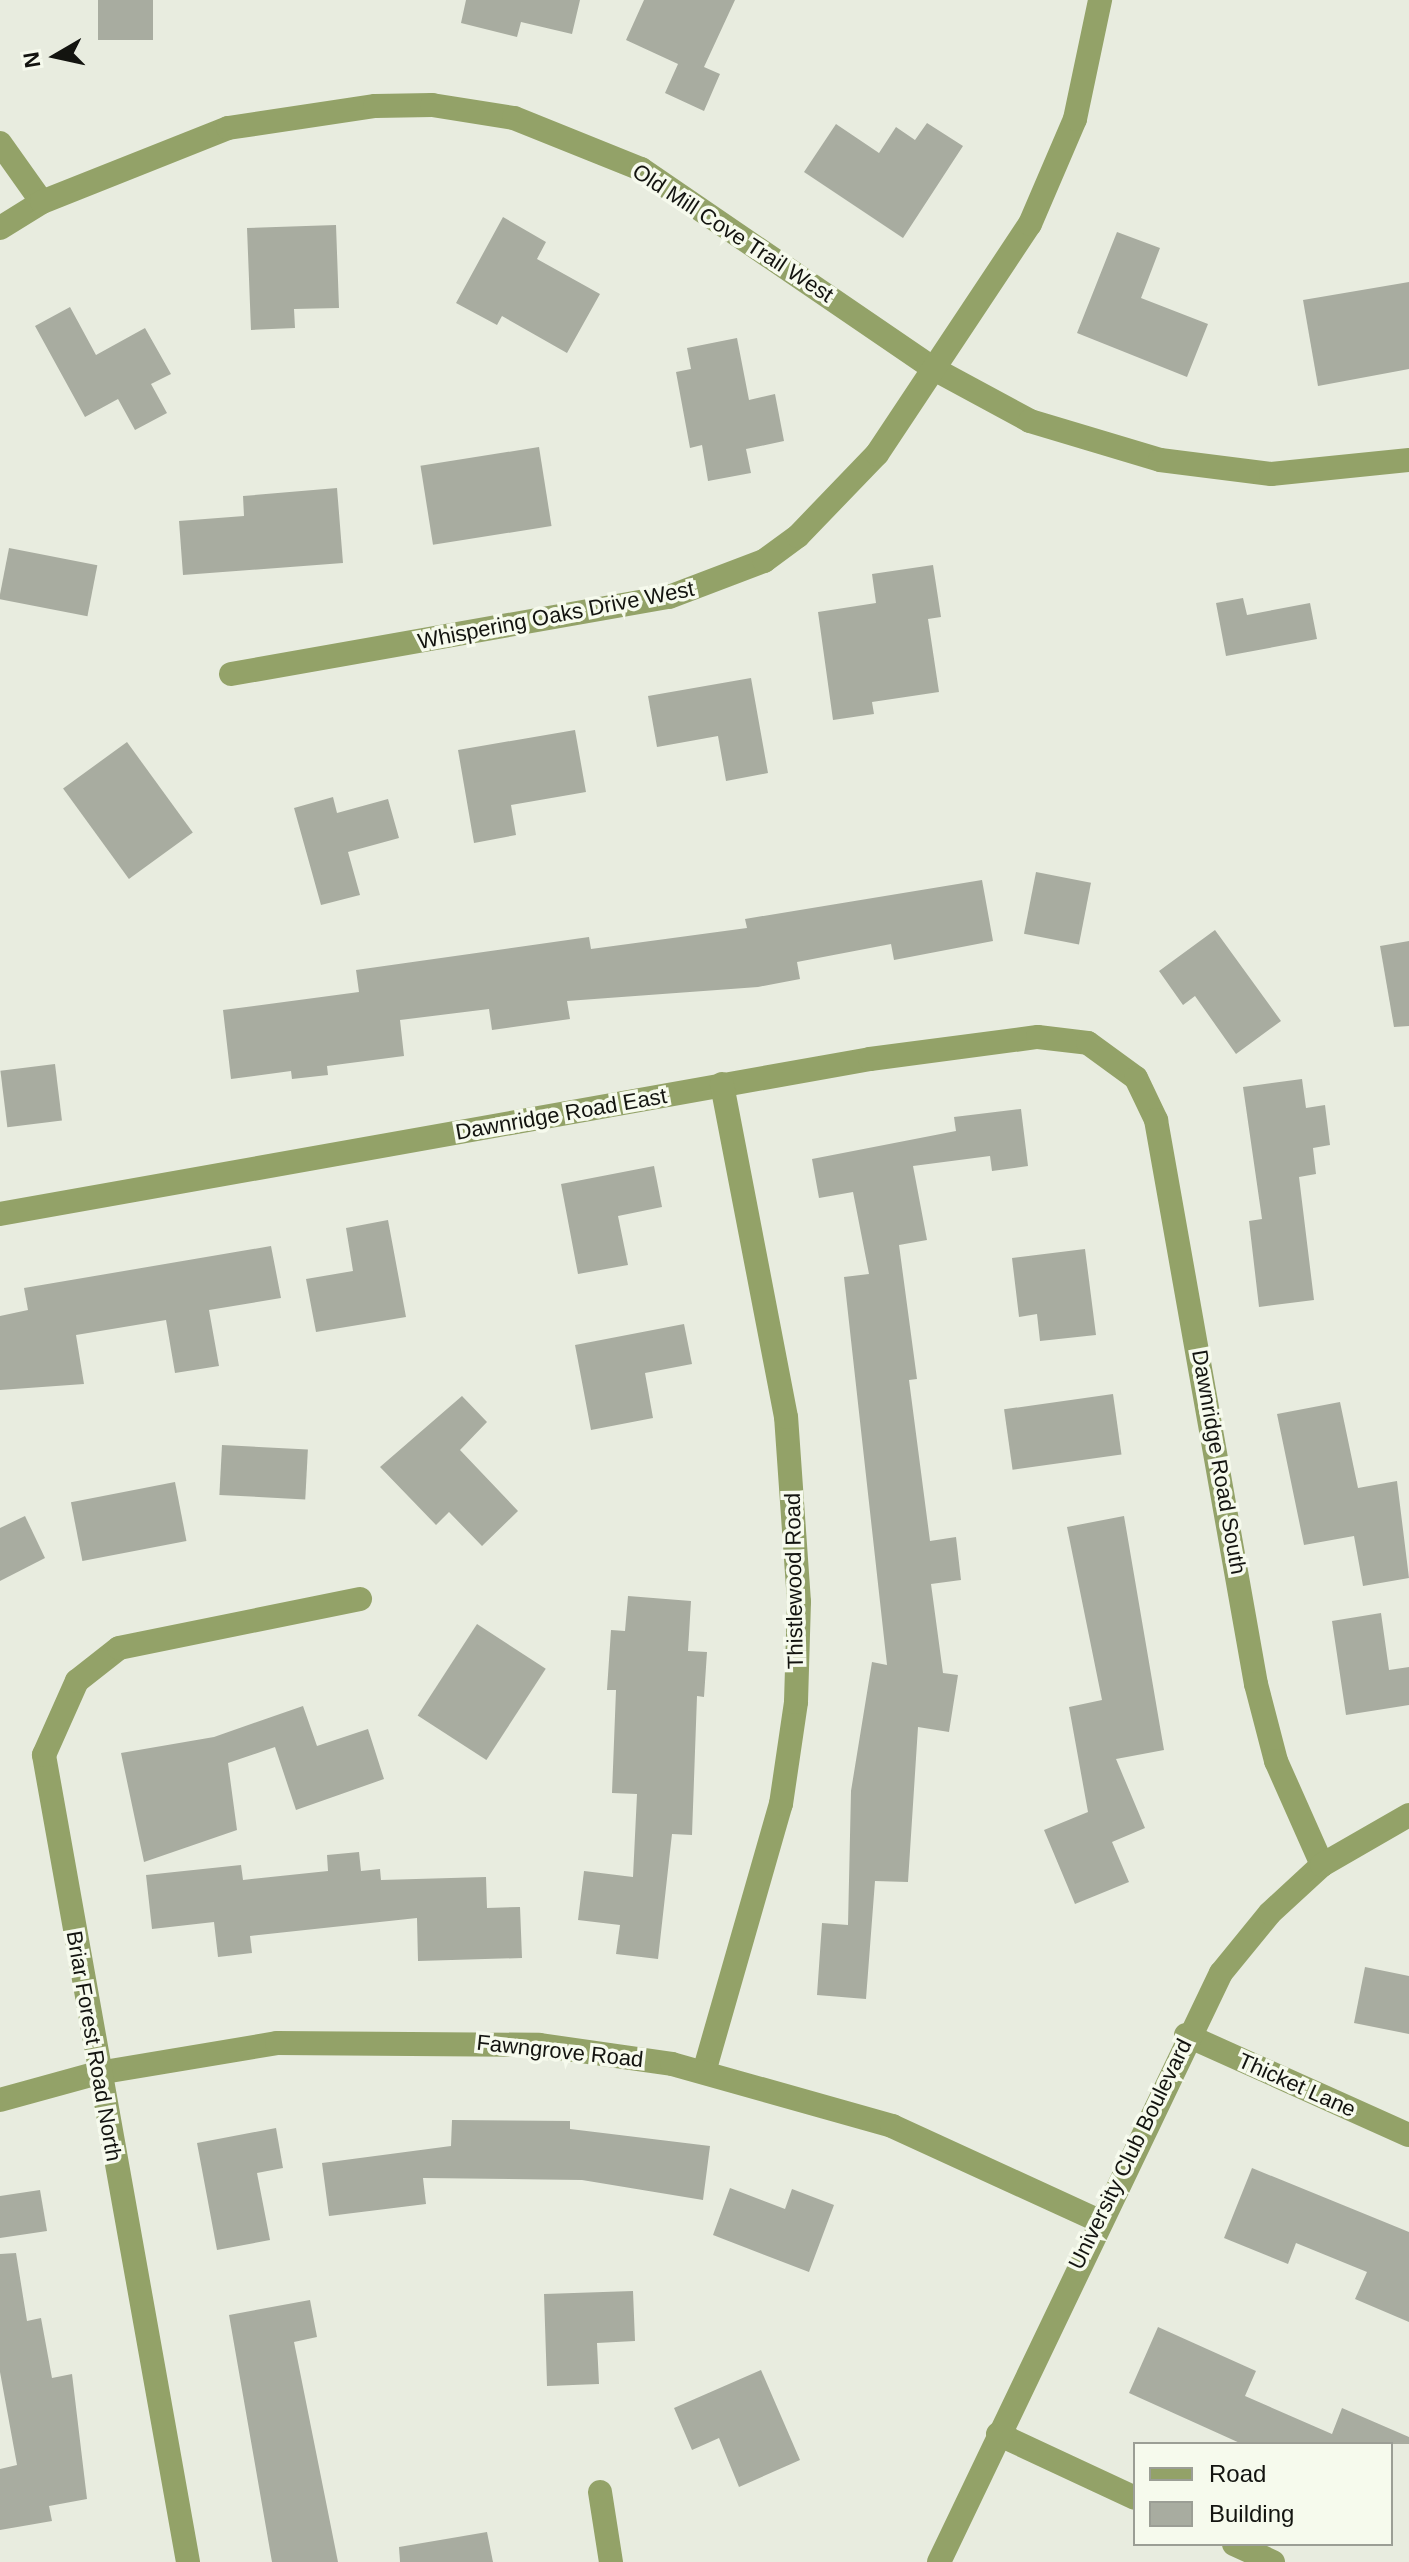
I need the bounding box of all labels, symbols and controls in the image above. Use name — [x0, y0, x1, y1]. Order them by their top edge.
north arrow — [16, 16, 96, 96]
text: N — [18, 50, 45, 70]
street label: Old Mill Cove Trail West — [627, 158, 839, 308]
street label: Whispering Oaks Drive West — [416, 575, 696, 655]
street label: Dawnridge Road East — [453, 1082, 669, 1146]
street label: Dawnridge Road South — [1186, 1348, 1252, 1576]
street label: Thistlewood Road — [779, 1493, 809, 1669]
street label: Briar Forest Road North — [61, 1929, 127, 2163]
street label: Fawngrove Road — [475, 2029, 645, 2073]
street label: University Club Boulevard — [1063, 2034, 1197, 2274]
street label: Thicket Lane — [1234, 2047, 1360, 2123]
legend — [1133, 2442, 1393, 2546]
text: Road — [1209, 2460, 1266, 2487]
text: Building — [1209, 2500, 1294, 2527]

